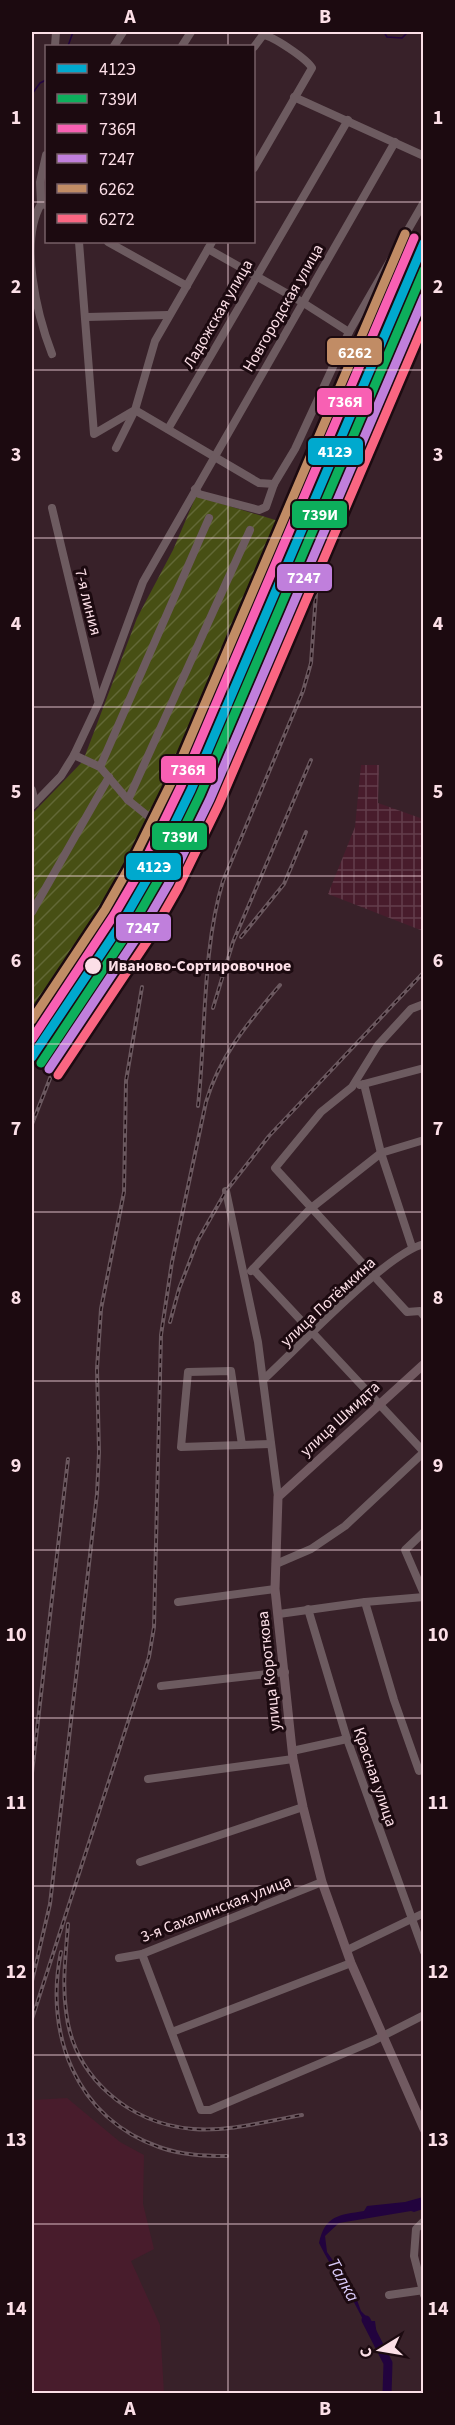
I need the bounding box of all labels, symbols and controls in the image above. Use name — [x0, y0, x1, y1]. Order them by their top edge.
text: A — [123, 3, 136, 31]
text: B — [319, 3, 331, 31]
legend — [45, 45, 255, 243]
text: 412Э — [99, 57, 136, 82]
text: 739И — [99, 87, 138, 112]
text: 1 — [11, 104, 21, 132]
text: 1 — [433, 104, 443, 132]
text: 736Я — [99, 117, 136, 142]
text: 7247 — [99, 147, 135, 172]
text: 6262 — [99, 177, 135, 202]
text: 6272 — [99, 207, 135, 232]
street label: Новгородская улица — [237, 240, 329, 376]
street label: Ладожская улица — [178, 255, 258, 373]
text: 2 — [11, 273, 21, 301]
text: 2 — [433, 273, 443, 301]
line badge: 6262 — [326, 337, 383, 366]
text: 6262 — [338, 342, 372, 364]
line badge: 736Я — [316, 387, 373, 416]
text: 736Я — [327, 391, 363, 413]
line badge: 412Э — [307, 437, 364, 466]
text: 3 — [11, 441, 21, 469]
text: 412Э — [318, 441, 352, 463]
text: 3 — [433, 441, 443, 469]
line badge: 739И — [291, 500, 348, 529]
text: 739И — [302, 504, 338, 526]
line badge: 7247 — [276, 563, 333, 592]
street label: 7-я линия — [69, 566, 107, 638]
text: 7247 — [287, 567, 321, 589]
text: 4 — [11, 610, 22, 638]
text: 4 — [433, 610, 444, 638]
line badge: 736Я — [160, 755, 217, 784]
text: 736Я — [170, 759, 206, 781]
text: 5 — [11, 778, 21, 806]
text: 5 — [433, 778, 443, 806]
line badge: 739И — [151, 822, 208, 851]
text: 739И — [162, 826, 198, 848]
line badge: 412Э — [125, 852, 182, 881]
text: 412Э — [137, 856, 171, 878]
line badge: 7247 — [115, 913, 172, 942]
text: 7247 — [126, 917, 160, 939]
text: 6 — [11, 947, 21, 975]
text: 6 — [433, 947, 443, 975]
place label: Иваново-Сортировочное — [108, 955, 291, 977]
marker: Иваново-Сортировочное — [83, 956, 103, 976]
text: 7 — [11, 1115, 21, 1143]
text: 7 — [433, 1115, 443, 1143]
street label: улица Потёмкина — [275, 1252, 381, 1352]
text: 8 — [11, 1284, 21, 1312]
text: 8 — [433, 1284, 443, 1312]
street label: улица Шмидта — [295, 1376, 385, 1462]
text: 9 — [11, 1452, 21, 1480]
text: 9 — [433, 1452, 443, 1480]
street label: улица Короткова — [252, 1610, 286, 1732]
text: 10 — [5, 1621, 27, 1649]
text: 10 — [427, 1621, 449, 1649]
street label: Красная улица — [348, 1724, 402, 1830]
text: 11 — [5, 1789, 27, 1817]
text: 11 — [427, 1789, 449, 1817]
street label: 3-я Сахалинская улица — [138, 1870, 294, 1948]
text: 12 — [5, 1958, 27, 1986]
text: 12 — [427, 1958, 449, 1986]
text: 13 — [5, 2126, 27, 2154]
text: 13 — [427, 2126, 449, 2154]
water label: Талка — [321, 2254, 365, 2307]
text: 14 — [5, 2295, 27, 2323]
text: 14 — [427, 2295, 449, 2323]
north arrow — [350, 2320, 410, 2380]
text: С — [355, 2346, 378, 2359]
text: A — [123, 2395, 136, 2423]
text: B — [319, 2395, 331, 2423]

